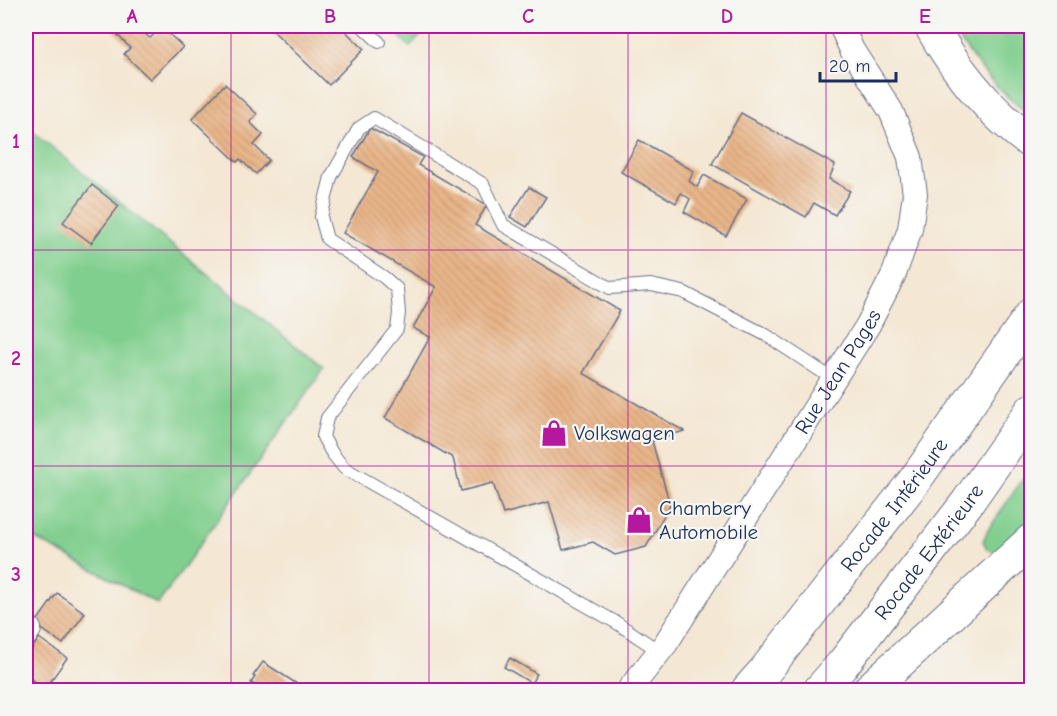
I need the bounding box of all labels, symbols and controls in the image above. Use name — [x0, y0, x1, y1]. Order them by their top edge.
text: A — [126, 5, 138, 28]
text: B — [324, 5, 336, 28]
text: C — [522, 5, 534, 28]
text: D — [721, 5, 733, 28]
text: E — [919, 5, 931, 28]
scale bar — [820, 45, 896, 83]
text: 20 m — [829, 56, 870, 77]
text: 1 — [12, 130, 20, 153]
street label: Rue Jean Pages — [790, 306, 886, 439]
text: 2 — [11, 347, 21, 370]
shop icon: Volkswagen — [539, 418, 569, 448]
place label: Volkswagen — [574, 421, 675, 445]
street label: Rocade Intérieure — [836, 433, 953, 576]
street label: Rocade Extérieure — [869, 479, 988, 624]
place label: Chambery Automobile — [659, 496, 758, 544]
shop icon: Chambery Automobile — [624, 505, 654, 535]
text: 3 — [11, 563, 21, 586]

